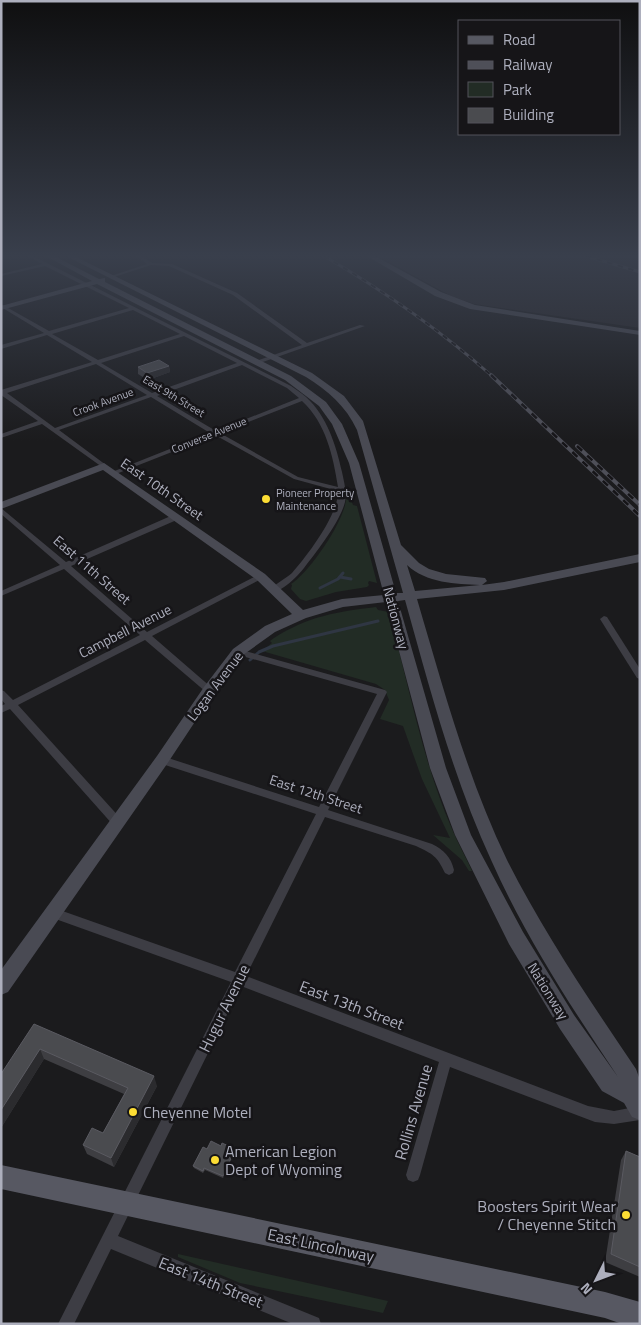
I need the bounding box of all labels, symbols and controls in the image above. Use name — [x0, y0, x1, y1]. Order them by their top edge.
legend — [458, 20, 621, 135]
text: Road — [503, 28, 535, 51]
text: Railway — [503, 53, 553, 76]
text: Park — [503, 78, 532, 101]
text: Building — [503, 103, 554, 126]
street label: East 9th Street — [140, 371, 208, 421]
street label: Crook Avenue — [70, 383, 136, 420]
street label: Converse Avenue — [169, 413, 249, 457]
street label: East 10th Street — [117, 452, 208, 525]
place label: Pioneer Property Maintenance — [276, 485, 355, 514]
marker: Pioneer Property Maintenance — [260, 493, 272, 505]
street label: East 11th Street — [49, 530, 136, 609]
street label: Nationway — [378, 584, 415, 652]
street label: Campbell Avenue — [75, 598, 175, 663]
street label: Logan Avenue — [181, 646, 248, 725]
street label: East 12th Street — [267, 769, 365, 818]
street label: Nationway — [523, 958, 574, 1023]
street label: Hugur Avenue — [192, 960, 256, 1056]
street label: East 13th Street — [296, 974, 408, 1036]
street label: Rollins Avenue — [388, 1061, 438, 1163]
place label: Cheyenne Motel — [143, 1100, 252, 1124]
marker: Cheyenne Motel — [127, 1106, 139, 1118]
place label: American Legion Dept of Wyoming — [225, 1139, 342, 1181]
marker: American Legion Dept of Wyoming — [209, 1154, 221, 1166]
place label: Boosters Spirit Wear / Cheyenne Stitch — [477, 1194, 616, 1236]
marker: Boosters Spirit Wear / Cheyenne Stitch — [620, 1209, 632, 1221]
street label: East Lincolnway — [265, 1222, 377, 1268]
street label: East 14th Street — [155, 1250, 267, 1314]
north arrow — [571, 1255, 621, 1305]
text: N — [575, 1278, 597, 1300]

